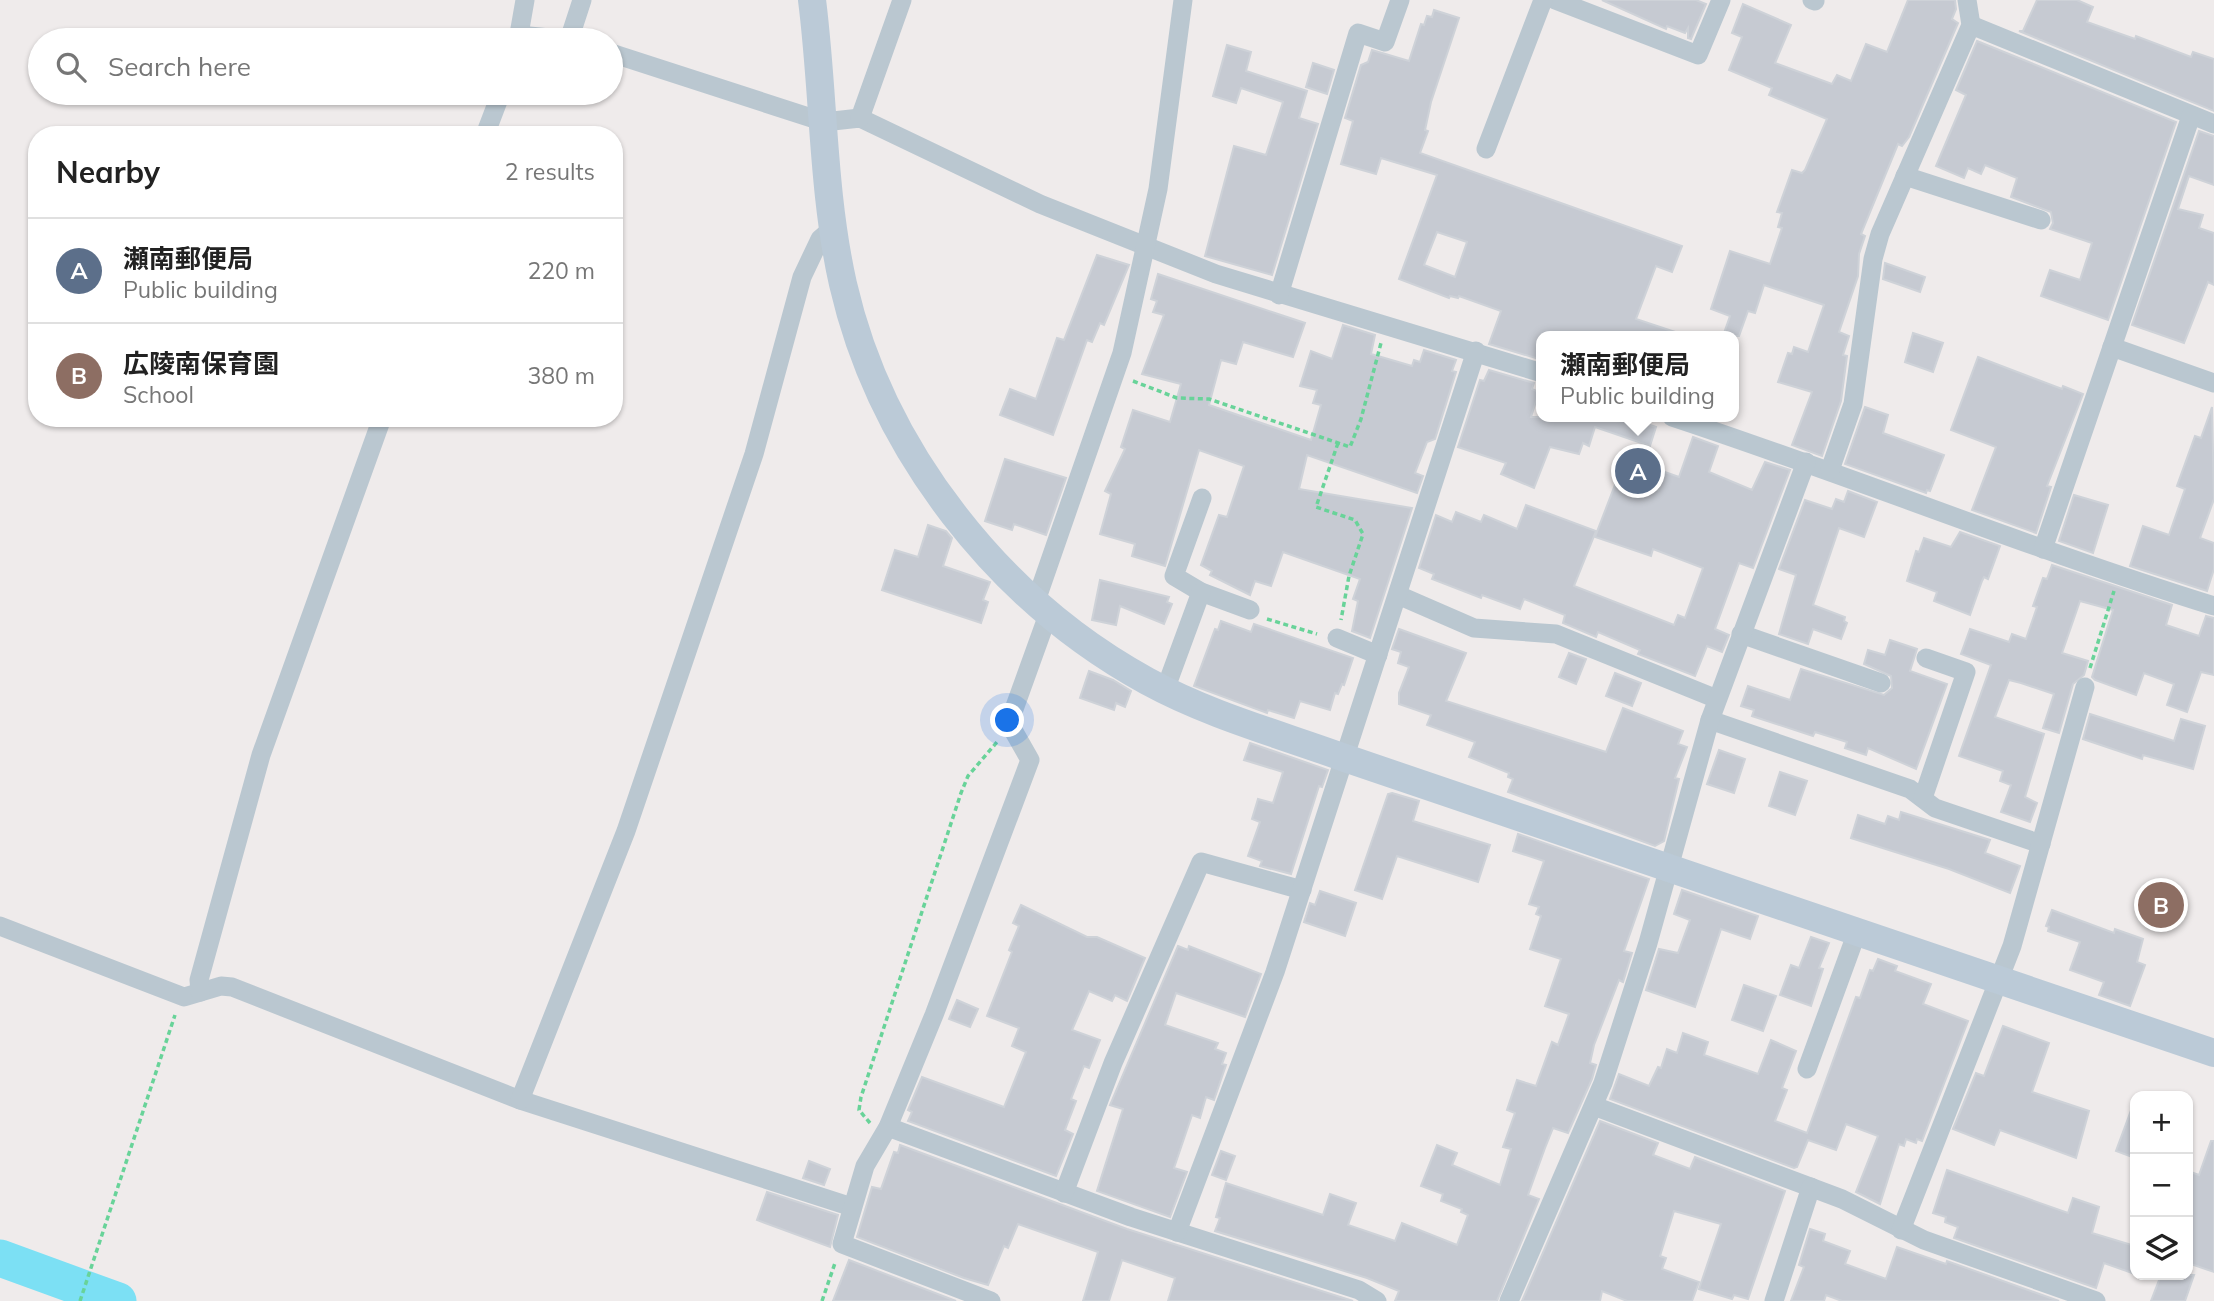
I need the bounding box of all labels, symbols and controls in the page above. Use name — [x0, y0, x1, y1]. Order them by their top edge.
search box — [28, 28, 623, 105]
icon: search — [52, 48, 90, 86]
text: Search here — [108, 50, 251, 83]
text: Nearby — [56, 153, 160, 191]
text: 2 results — [505, 157, 595, 186]
text: 瀬南郵便局 — [123, 242, 253, 275]
text: A — [70, 256, 88, 285]
text: 220 m — [527, 256, 595, 285]
text: Public building — [123, 275, 278, 304]
popup — [1536, 331, 1739, 422]
text: 広陵南保育園 — [123, 347, 279, 380]
text: 瀬南郵便局 — [1560, 348, 1690, 381]
text: B — [71, 361, 87, 390]
text: 380 m — [527, 361, 595, 390]
text: School — [123, 380, 194, 409]
text: Public building — [1560, 381, 1715, 410]
pin: A — [1615, 445, 1661, 497]
your location — [990, 703, 1024, 737]
pin: B — [2138, 879, 2184, 931]
map controls — [2130, 1091, 2193, 1280]
button: + — [2130, 1091, 2193, 1154]
button: − — [2130, 1154, 2193, 1217]
button: layers — [2130, 1217, 2193, 1280]

